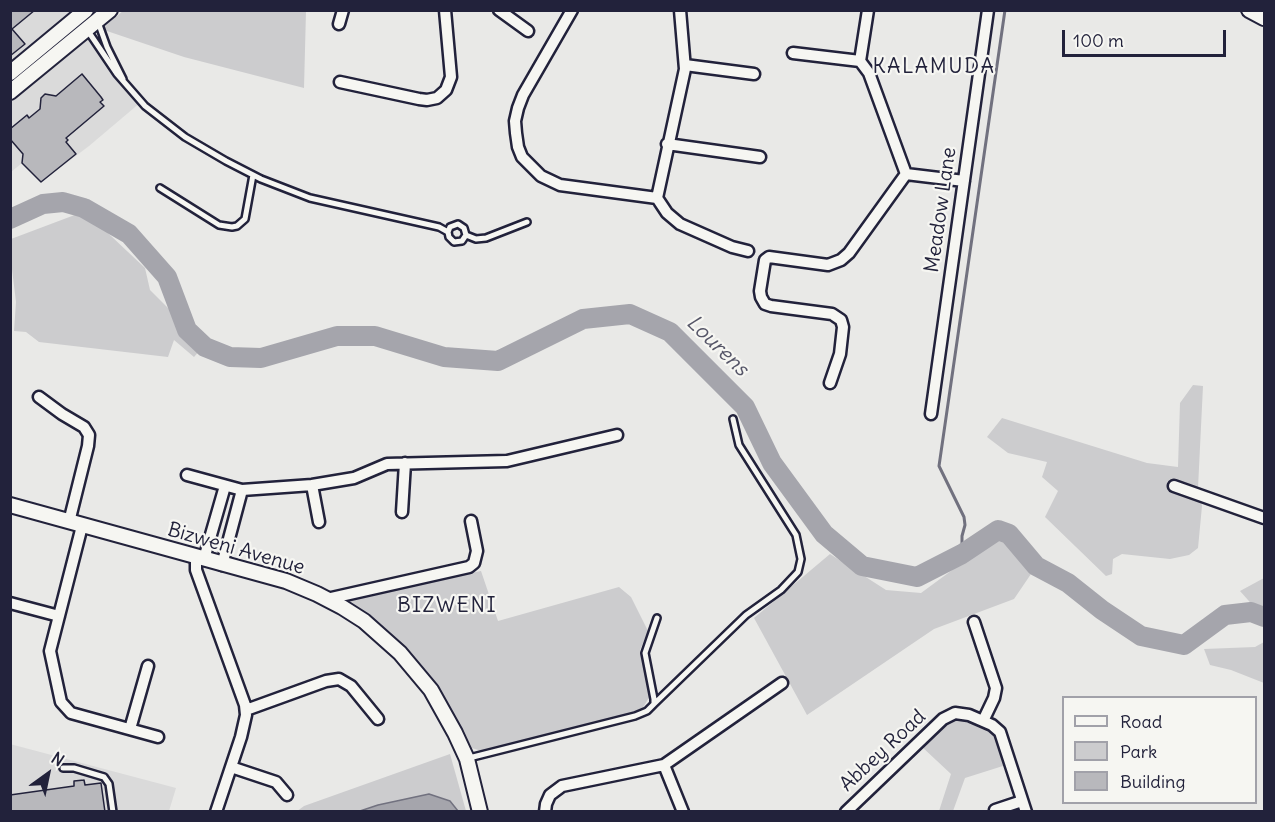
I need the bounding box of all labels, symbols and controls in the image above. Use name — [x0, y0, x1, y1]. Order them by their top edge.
scale bar — [1065, 18, 1228, 56]
text: 100 m — [1073, 29, 1124, 52]
district label: KALAMUDA — [872, 54, 996, 80]
street label: Meadow Lane — [920, 146, 962, 274]
water label: Lourens — [681, 310, 753, 382]
street label: Bizweni Avenue — [165, 518, 307, 580]
district label: BIZWENI — [397, 593, 497, 619]
legend — [1062, 696, 1257, 804]
street label: Abbey Road — [835, 705, 931, 797]
text: Road — [1120, 710, 1162, 733]
text: Park — [1120, 740, 1157, 763]
north arrow — [18, 744, 78, 804]
text: N — [48, 748, 68, 770]
text: Building — [1120, 770, 1185, 793]

